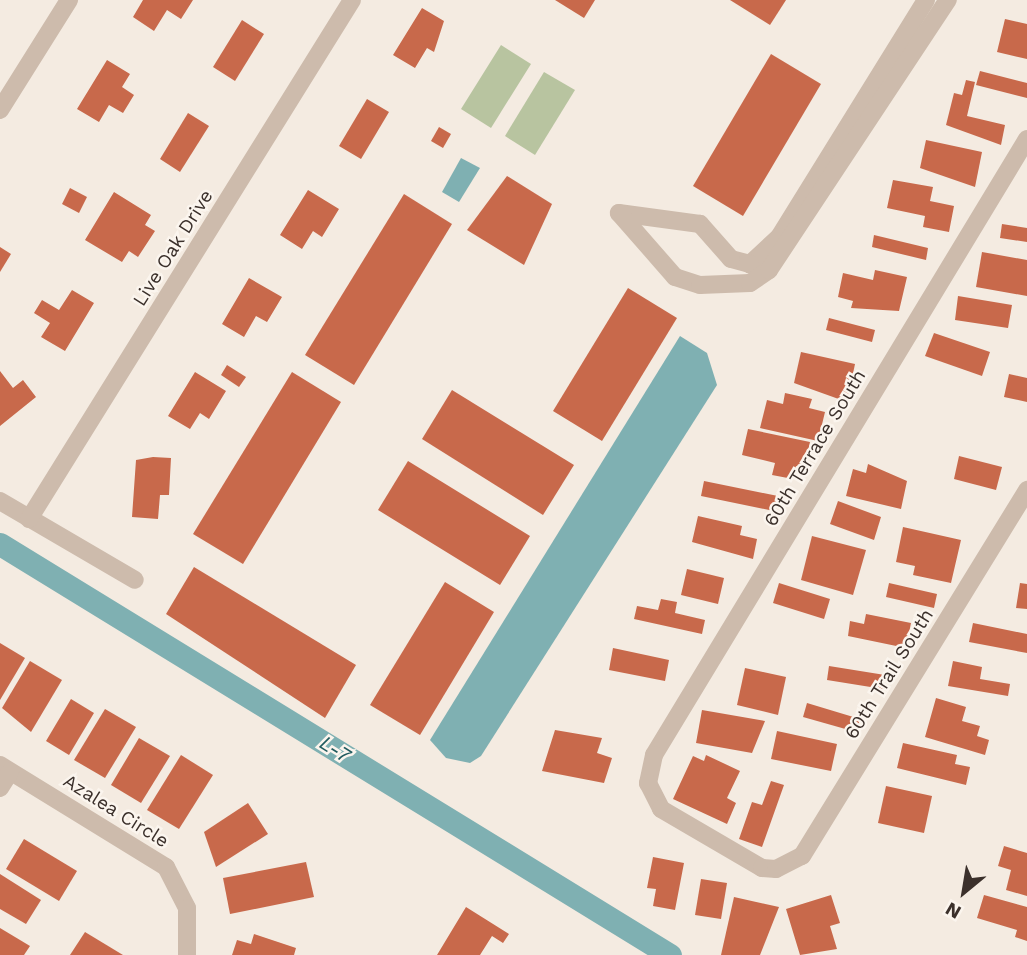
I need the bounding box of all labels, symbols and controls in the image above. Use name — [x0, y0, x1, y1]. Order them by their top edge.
street label: Live Oak Drive — [128, 185, 218, 311]
street label: 60th Terrace South — [759, 365, 871, 531]
street label: 60th Trail South — [839, 604, 939, 744]
water label: L-7 — [315, 730, 355, 768]
street label: Azalea Circle — [59, 769, 173, 853]
north arrow — [929, 857, 999, 927]
text: N — [941, 897, 965, 924]

